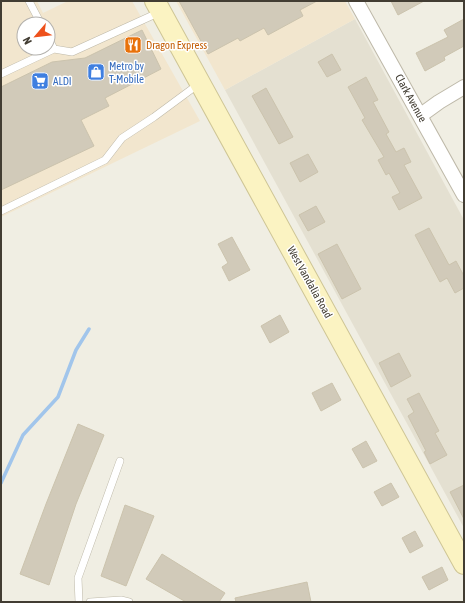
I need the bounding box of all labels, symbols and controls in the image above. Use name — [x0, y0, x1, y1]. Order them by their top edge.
north arrow — [16, 16, 56, 56]
text: N — [20, 35, 34, 46]
restaurant icon: Dragon Express — [123, 35, 143, 55]
place label: Dragon Express — [146, 39, 207, 51]
place label: Metro by T-Mobile — [109, 60, 145, 85]
shop icon: Metro by T-Mobile — [86, 62, 106, 82]
supermarket icon: ALDI — [30, 71, 50, 91]
street label: Clark Avenue — [393, 72, 429, 124]
place label: ALDI — [53, 75, 72, 87]
street label: West Vandalia Road — [285, 244, 335, 320]

